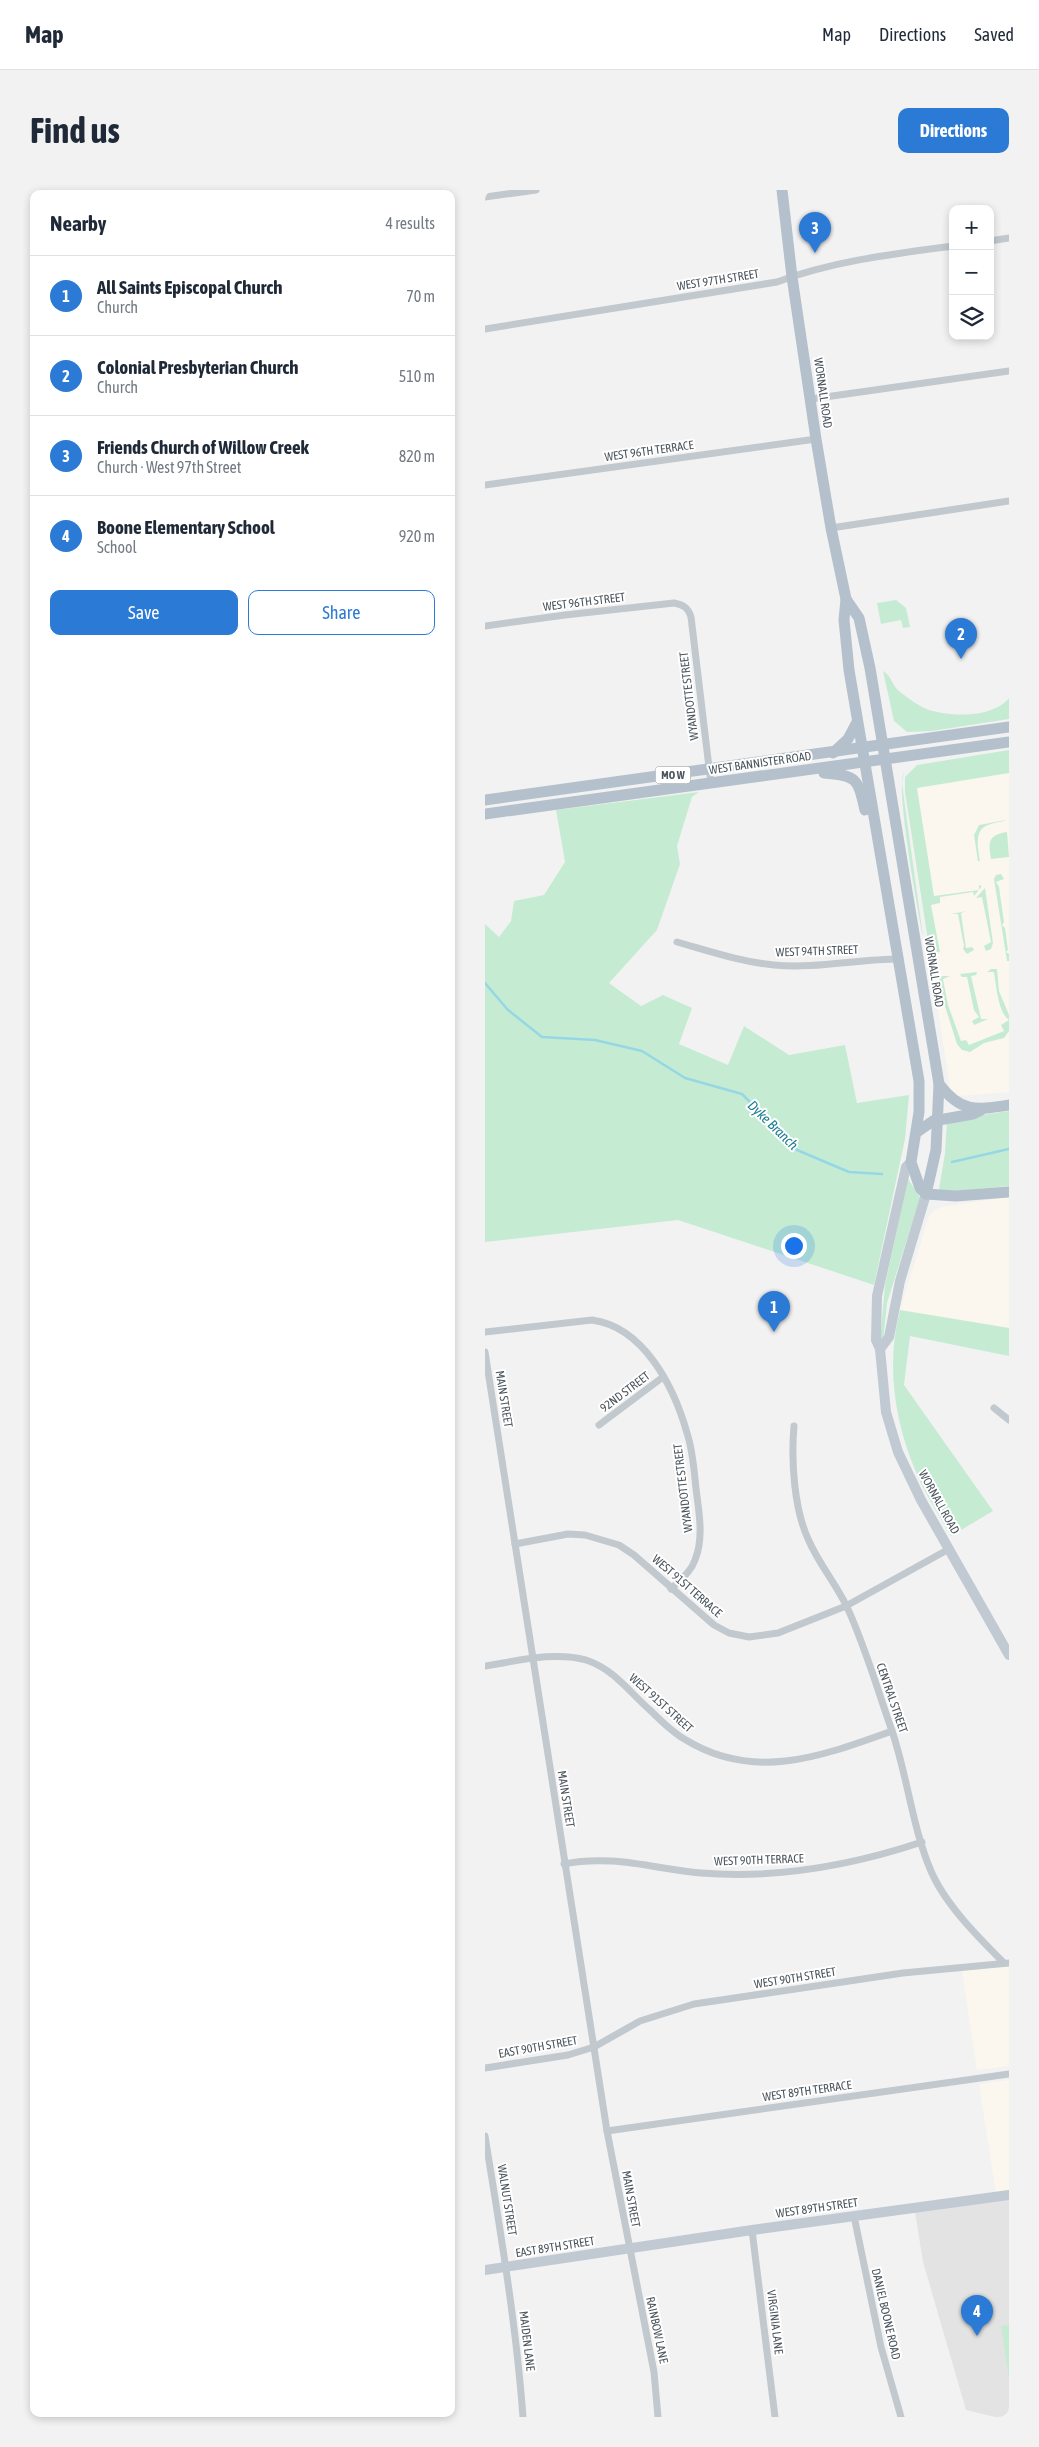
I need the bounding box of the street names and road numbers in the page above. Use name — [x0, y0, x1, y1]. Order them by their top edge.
street label: WEST 97TH STREET — [676, 267, 761, 293]
street label: WORNALL ROAD — [811, 357, 835, 429]
street label: WEST 96TH TERRACE — [604, 438, 694, 464]
street label: WEST 96TH STREET — [542, 590, 627, 614]
street label: WYANDOTTE STREET — [677, 650, 701, 741]
street label: WEST BANNISTER ROAD — [708, 749, 812, 777]
road number: MO W — [655, 766, 691, 784]
street label: WORNALL ROAD — [922, 936, 947, 1008]
street label: WEST 94TH STREET — [775, 943, 859, 959]
street label: 92ND STREET — [597, 1368, 653, 1415]
street label: MAIN STREET — [493, 1370, 516, 1429]
street label: WYANDOTTE STREET — [671, 1442, 695, 1533]
street label: WORNALL ROAD — [916, 1468, 962, 1537]
street label: WEST 91ST TERRACE — [649, 1552, 725, 1620]
street label: CENTRAL STREET — [874, 1661, 911, 1735]
street label: WEST 91ST STREET — [626, 1671, 696, 1736]
street label: MAIN STREET — [555, 1770, 578, 1829]
street label: WEST 90TH TERRACE — [714, 1851, 804, 1869]
street label: WEST 90TH STREET — [753, 1965, 838, 1991]
street label: EAST 90TH STREET — [497, 2033, 579, 2061]
street label: WEST 89TH TERRACE — [762, 2078, 852, 2104]
street label: WALNUT STREET — [494, 2163, 520, 2237]
street label: MAIN STREET — [619, 2169, 643, 2229]
street label: WEST 89TH STREET — [775, 2195, 860, 2221]
street label: EAST 89TH STREET — [514, 2234, 596, 2260]
street label: DANIEL BOONE ROAD — [869, 2267, 903, 2361]
street label: VIRGINIA LANE — [764, 2289, 786, 2355]
street label: RAINBOW LANE — [643, 2295, 671, 2365]
street label: MAIDEN LANE — [516, 2310, 538, 2372]

